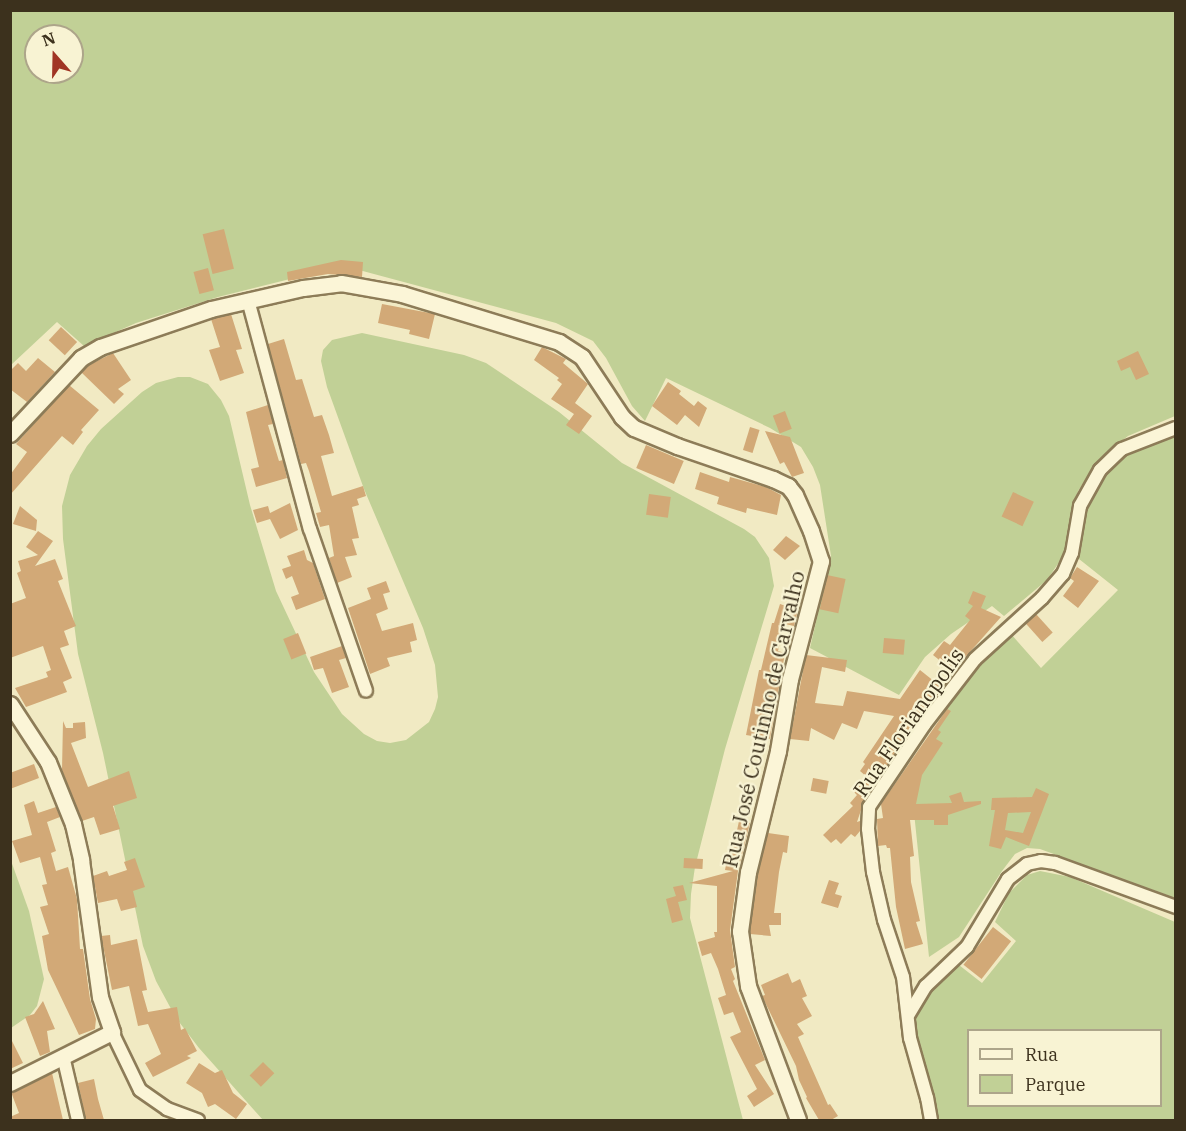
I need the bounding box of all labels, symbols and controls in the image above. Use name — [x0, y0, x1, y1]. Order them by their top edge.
north arrow — [24, 24, 84, 84]
text: N — [39, 27, 58, 51]
street label: Rua José Coutinho de Carvalho — [717, 568, 809, 870]
street label: Rua Florianopolis — [847, 643, 969, 801]
legend — [967, 1029, 1162, 1107]
text: Rua — [1025, 1043, 1058, 1066]
text: Parque — [1025, 1073, 1085, 1096]

